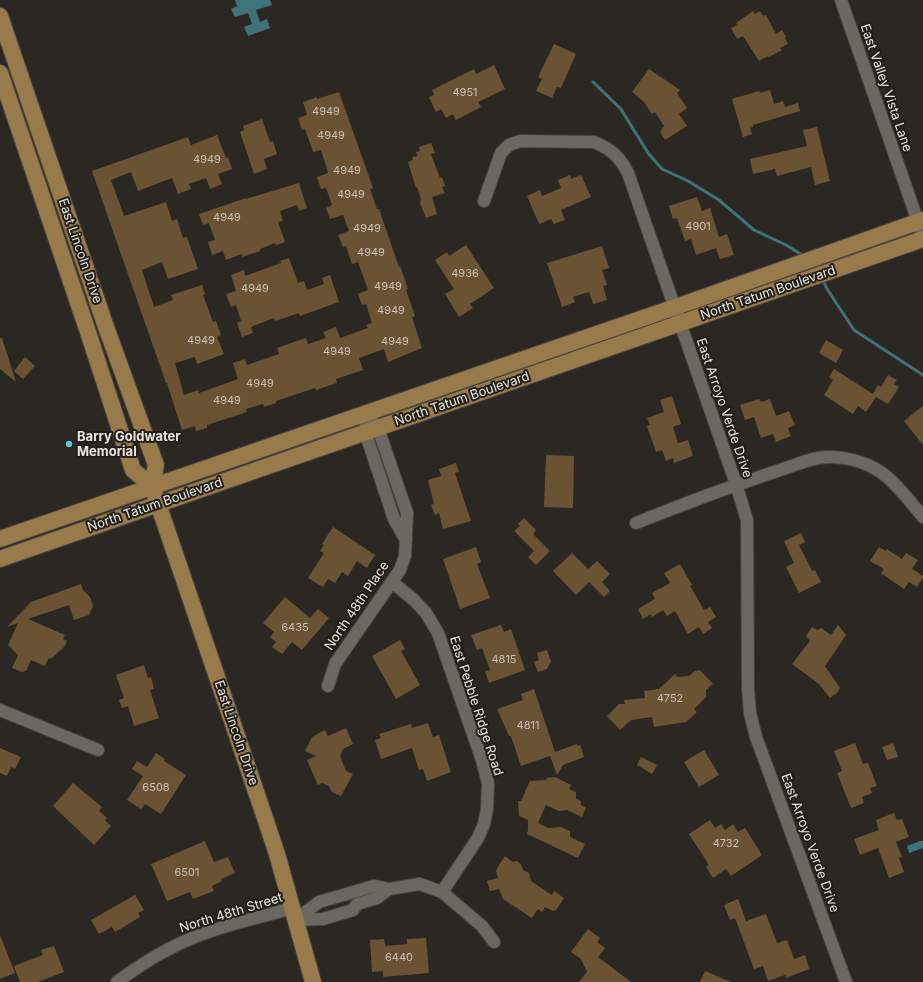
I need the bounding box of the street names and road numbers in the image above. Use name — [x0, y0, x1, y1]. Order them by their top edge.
street label: East Valley Vista Lane — [857, 22, 915, 154]
street label: East Lincoln Drive — [55, 196, 105, 306]
street label: North Tatum Boulevard — [698, 263, 838, 323]
street label: East Arroyo Verde Drive — [693, 336, 755, 480]
street label: North Tatum Boulevard — [392, 369, 532, 429]
street label: North Tatum Boulevard — [85, 475, 225, 535]
street label: North 48th Place — [321, 558, 393, 654]
street label: East Pebble Ridge Road — [446, 634, 506, 778]
street label: East Lincoln Drive — [211, 678, 261, 788]
street label: East Arroyo Verde Drive — [778, 771, 842, 915]
street label: North 48th Street — [178, 890, 284, 936]

